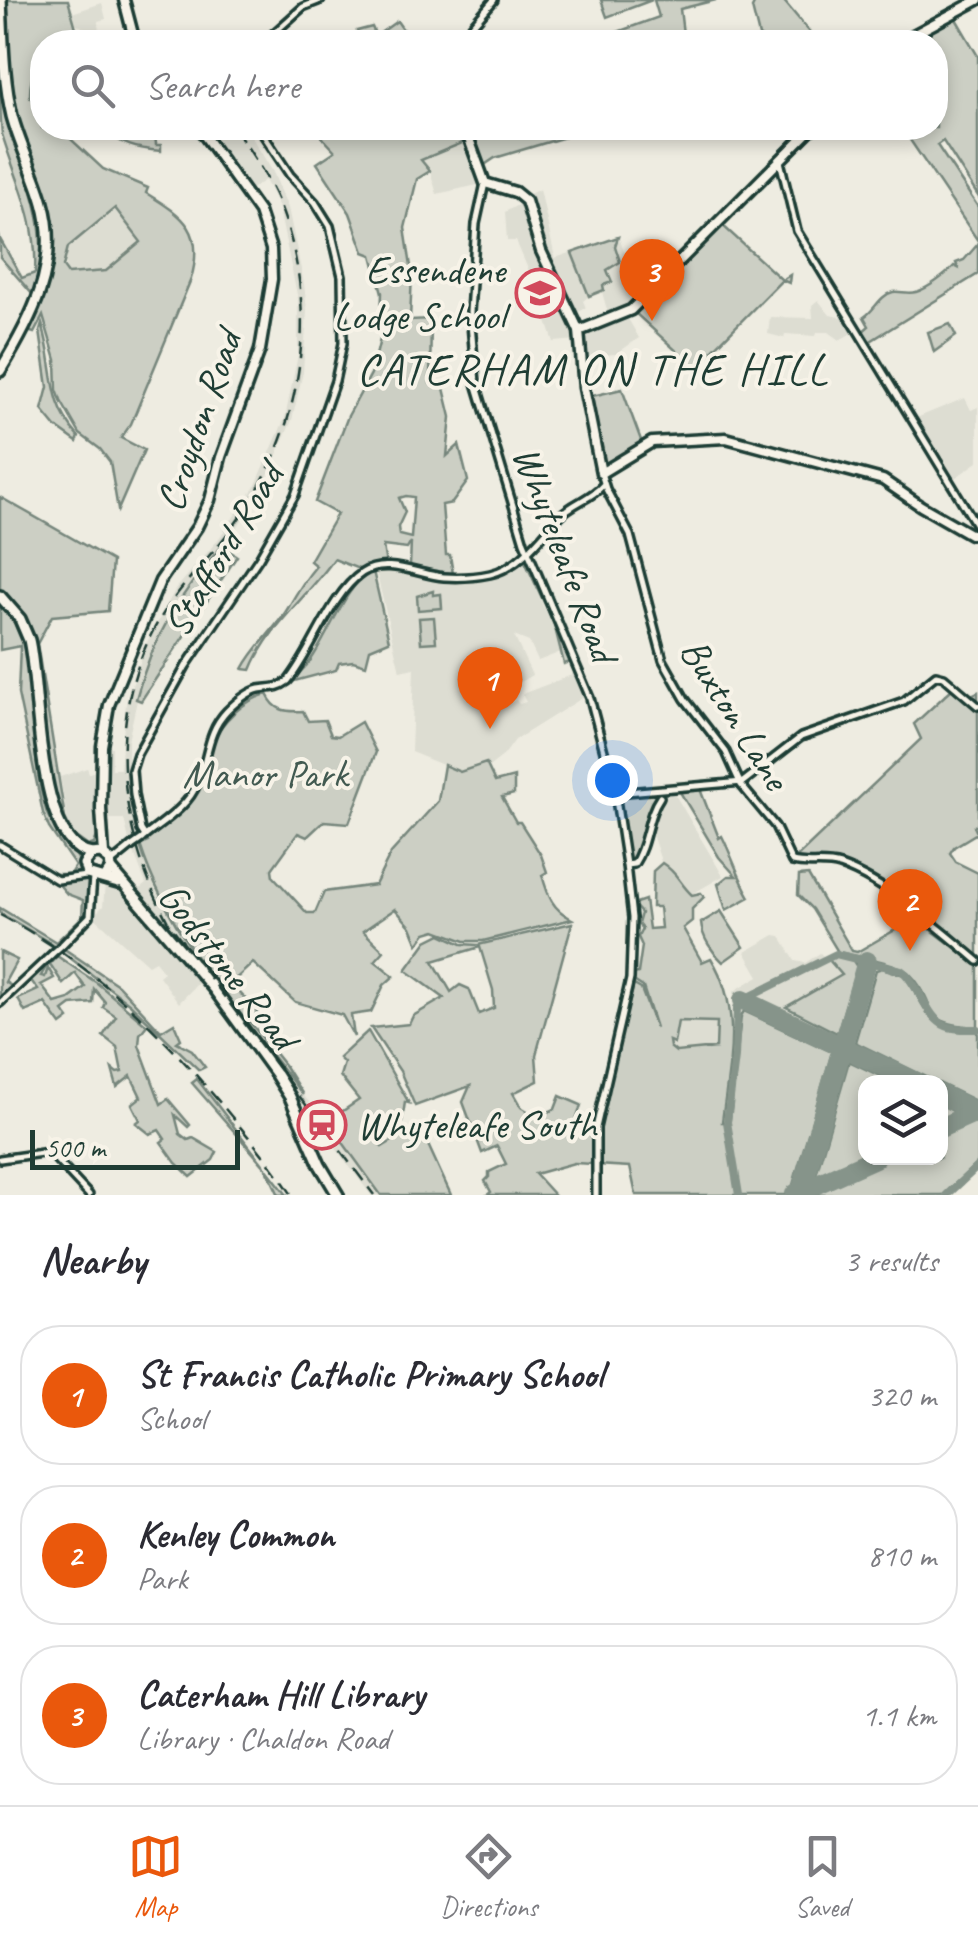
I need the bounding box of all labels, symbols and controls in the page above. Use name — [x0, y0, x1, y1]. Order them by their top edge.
search box — [30, 30, 948, 140]
icon: search — [65, 58, 120, 113]
text: Search here — [145, 62, 300, 109]
pin: 3 — [620, 238, 684, 321]
place label: Essendene Lodge School — [333, 245, 511, 341]
school or university icon: Essendene Lodge School — [514, 267, 566, 319]
street label: Croydon Road — [145, 319, 255, 518]
district label: CATERHAM ON THE HILL — [357, 341, 829, 398]
street label: Whyteleafe Road — [501, 439, 631, 674]
street label: Stafford Road — [152, 449, 297, 646]
street label: Buxton Lane — [669, 629, 803, 802]
pin: 1 — [458, 646, 522, 729]
park label: Manor Park — [183, 749, 351, 799]
your location — [587, 755, 638, 806]
pin: 2 — [878, 868, 942, 951]
street label: Godstone Road — [147, 873, 313, 1064]
map controls — [858, 1075, 948, 1165]
button: layers — [858, 1075, 948, 1165]
station icon: Whyteleafe South — [296, 1099, 348, 1151]
place label: Whyteleafe South — [357, 1100, 599, 1150]
scale bar — [30, 1125, 240, 1170]
text: 500 m — [45, 1130, 105, 1165]
text: Nearby — [40, 1234, 146, 1287]
text: 3 results — [844, 1240, 938, 1281]
text: St Francis Catholic Primary School — [137, 1351, 603, 1398]
text: 1 — [67, 1375, 82, 1416]
text: 320 m — [867, 1375, 936, 1416]
text: School — [137, 1398, 206, 1439]
text: Kenley Common — [137, 1511, 335, 1558]
text: 2 — [67, 1535, 82, 1576]
text: 810 m — [867, 1535, 936, 1576]
text: Park — [137, 1558, 188, 1599]
text: Caterham Hill Library — [137, 1671, 424, 1718]
text: 3 — [67, 1695, 82, 1736]
text: 1.1 km — [862, 1695, 936, 1736]
text: Library · Chaldon Road — [137, 1718, 389, 1759]
tab: Map — [128, 1829, 183, 1924]
tab: Directions — [440, 1829, 538, 1924]
tab: Saved — [795, 1829, 850, 1924]

